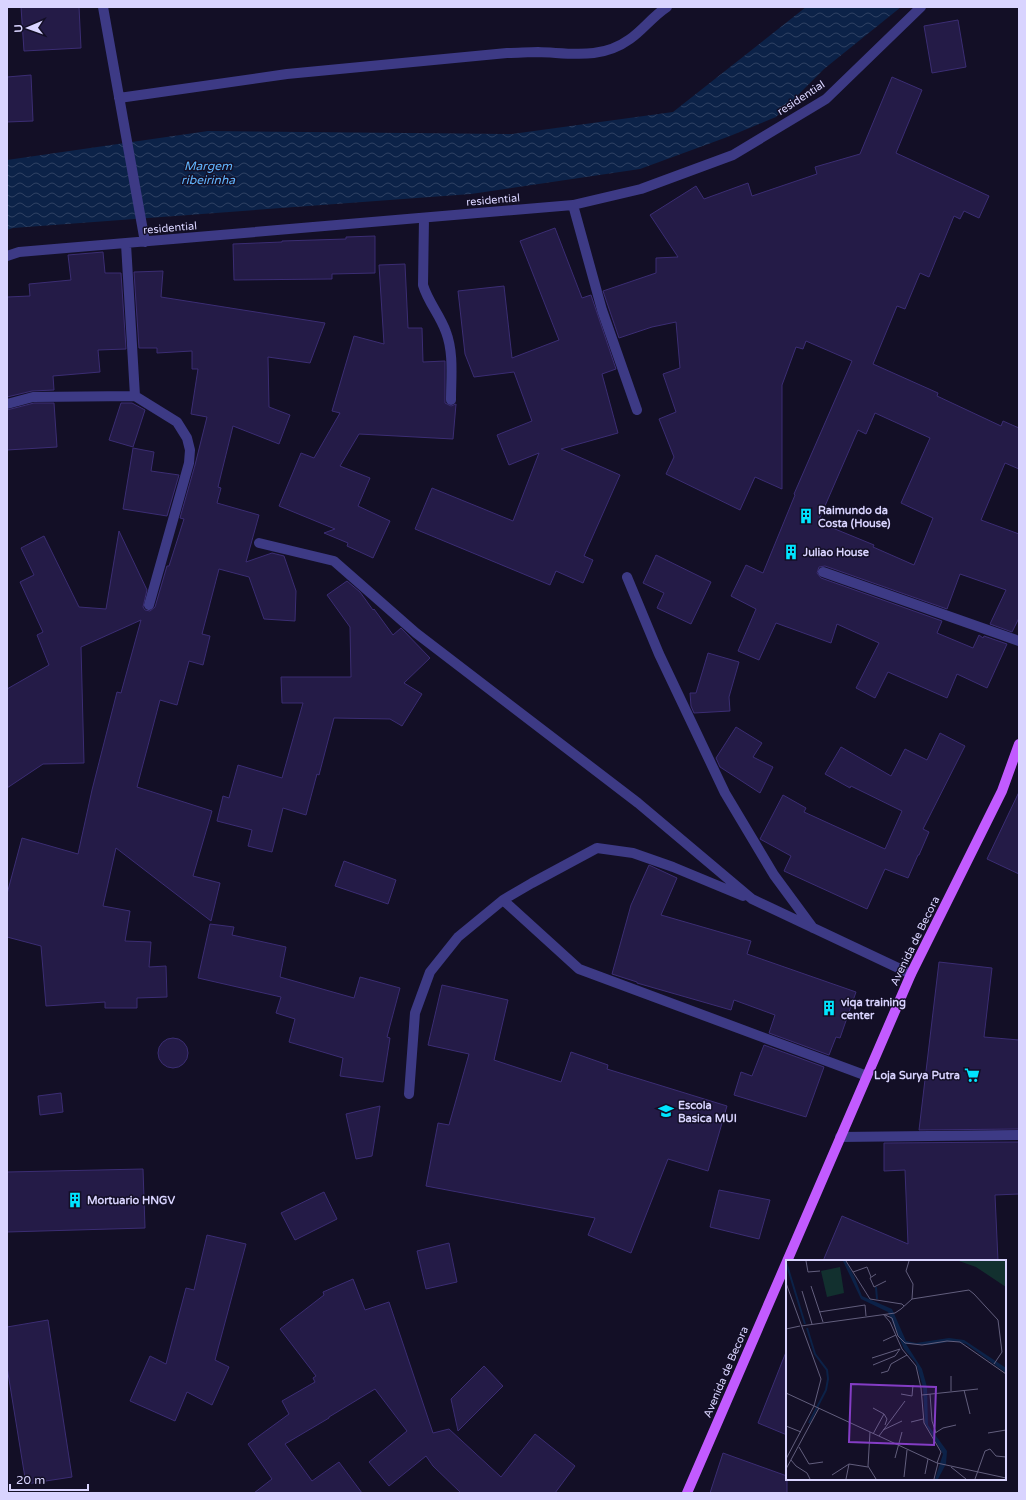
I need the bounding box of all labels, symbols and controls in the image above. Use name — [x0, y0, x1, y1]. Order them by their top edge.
north arrow — [8, 8, 48, 48]
text: U — [12, 24, 25, 33]
street label: residential — [775, 78, 827, 118]
water label: Margem ribeirinha — [181, 159, 235, 187]
street label: residential — [466, 191, 520, 209]
street label: residential — [143, 219, 197, 237]
place label: Raimundo da Costa (House) — [818, 504, 891, 530]
building icon: Raimundo da Costa (House) — [797, 507, 815, 525]
building icon: Juliao House — [782, 543, 800, 561]
place label: Juliao House — [802, 546, 870, 559]
street label: Avenida de Becora — [888, 894, 942, 988]
place label: viqa training center — [841, 996, 906, 1022]
building icon: viqa training center — [820, 999, 838, 1017]
supermarket icon: Loja Surya Putra — [963, 1066, 981, 1084]
place label: Loja Surya Putra — [874, 1069, 960, 1083]
place label: Escola Basica MUI — [678, 1099, 737, 1125]
school or university icon: Escola Basica MUI — [657, 1102, 675, 1120]
building icon: Mortuario HNGV — [66, 1191, 84, 1209]
place label: Mortuario HNGV — [87, 1194, 175, 1207]
inset map — [786, 1260, 1006, 1480]
street label: Avenida de Becora — [701, 1324, 751, 1420]
scale bar — [10, 1466, 88, 1492]
text: 20 m — [16, 1473, 45, 1487]

